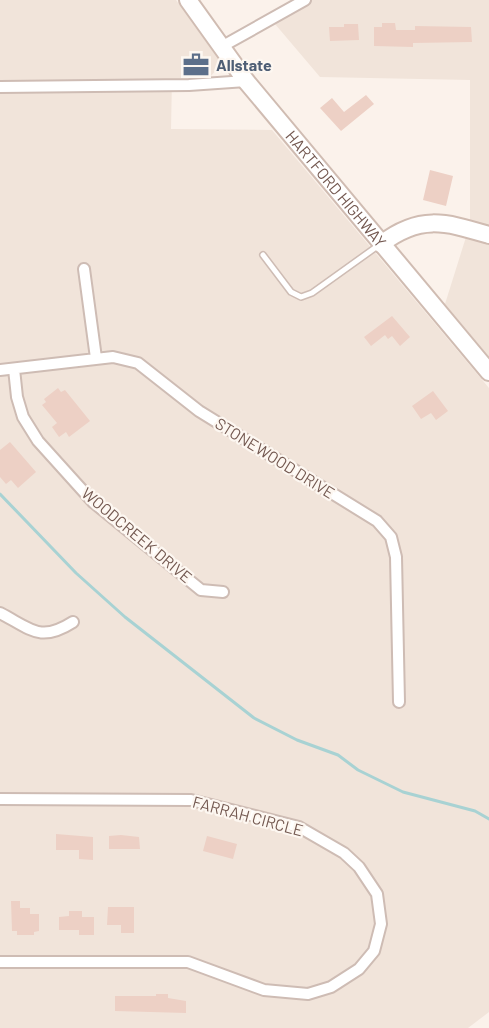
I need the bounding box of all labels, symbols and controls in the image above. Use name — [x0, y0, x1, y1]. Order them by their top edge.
office icon: Allstate — [181, 50, 211, 80]
place label: Allstate — [216, 55, 272, 74]
street label: HARTFORD HIGHWAY — [282, 126, 390, 251]
street label: STONEWOOD DRIVE — [212, 413, 338, 502]
street label: WOODCREEK DRIVE — [78, 483, 196, 586]
street label: FARRAH CIRCLE — [191, 792, 305, 839]

